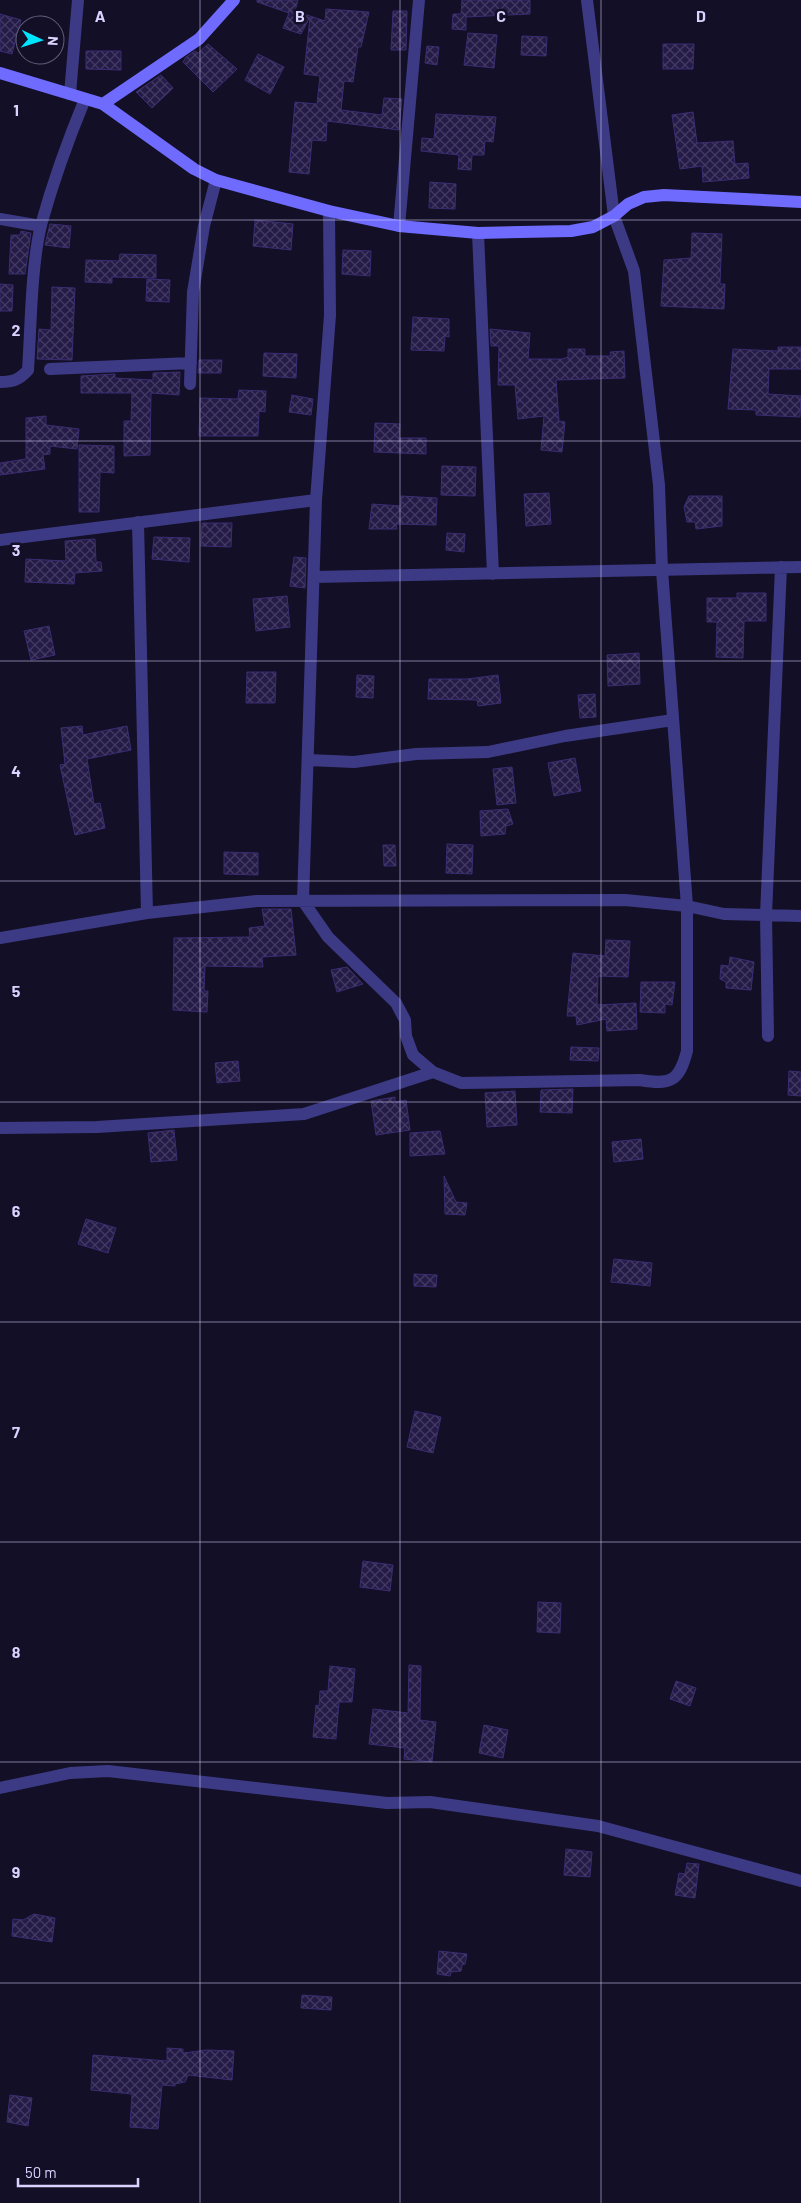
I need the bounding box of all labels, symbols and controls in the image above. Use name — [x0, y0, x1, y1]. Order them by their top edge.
text: A — [95, 6, 106, 25]
text: B — [295, 6, 305, 25]
text: C — [496, 6, 506, 25]
text: D — [696, 6, 706, 25]
north arrow — [15, 15, 65, 65]
text: N — [45, 36, 62, 46]
text: 1 — [13, 100, 19, 119]
text: 2 — [12, 320, 21, 339]
text: 3 — [12, 540, 20, 559]
text: 4 — [11, 761, 21, 780]
text: 5 — [12, 981, 21, 1000]
text: 6 — [12, 1201, 21, 1220]
text: 7 — [12, 1422, 20, 1441]
text: 8 — [12, 1642, 21, 1661]
text: 9 — [12, 1862, 20, 1881]
scale bar — [18, 2156, 138, 2188]
text: 50 m — [25, 2163, 57, 2181]

